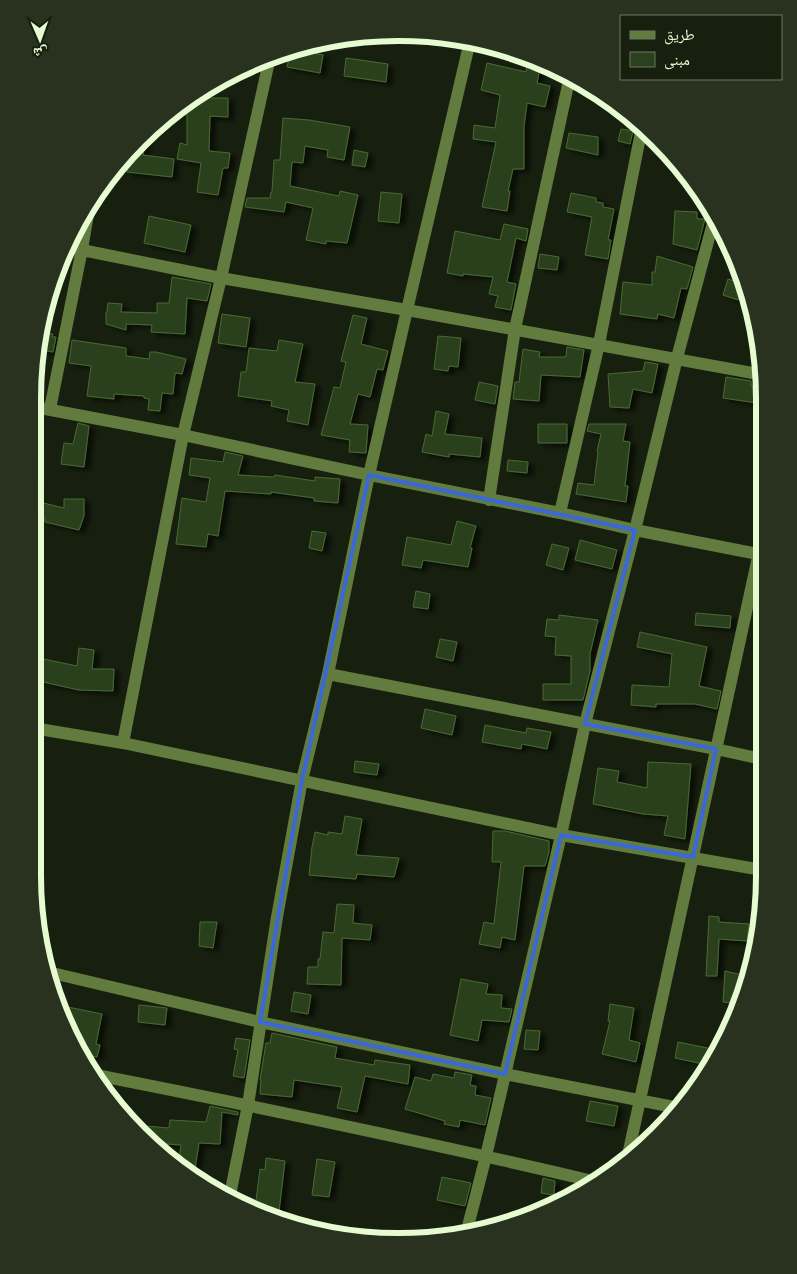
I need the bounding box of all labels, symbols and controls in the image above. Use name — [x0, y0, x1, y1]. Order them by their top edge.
north arrow — [15, 15, 65, 65]
legend — [620, 15, 782, 80]
text: طريق — [664, 26, 695, 45]
text: ش — [33, 44, 48, 61]
text: مبنى — [664, 51, 690, 70]

